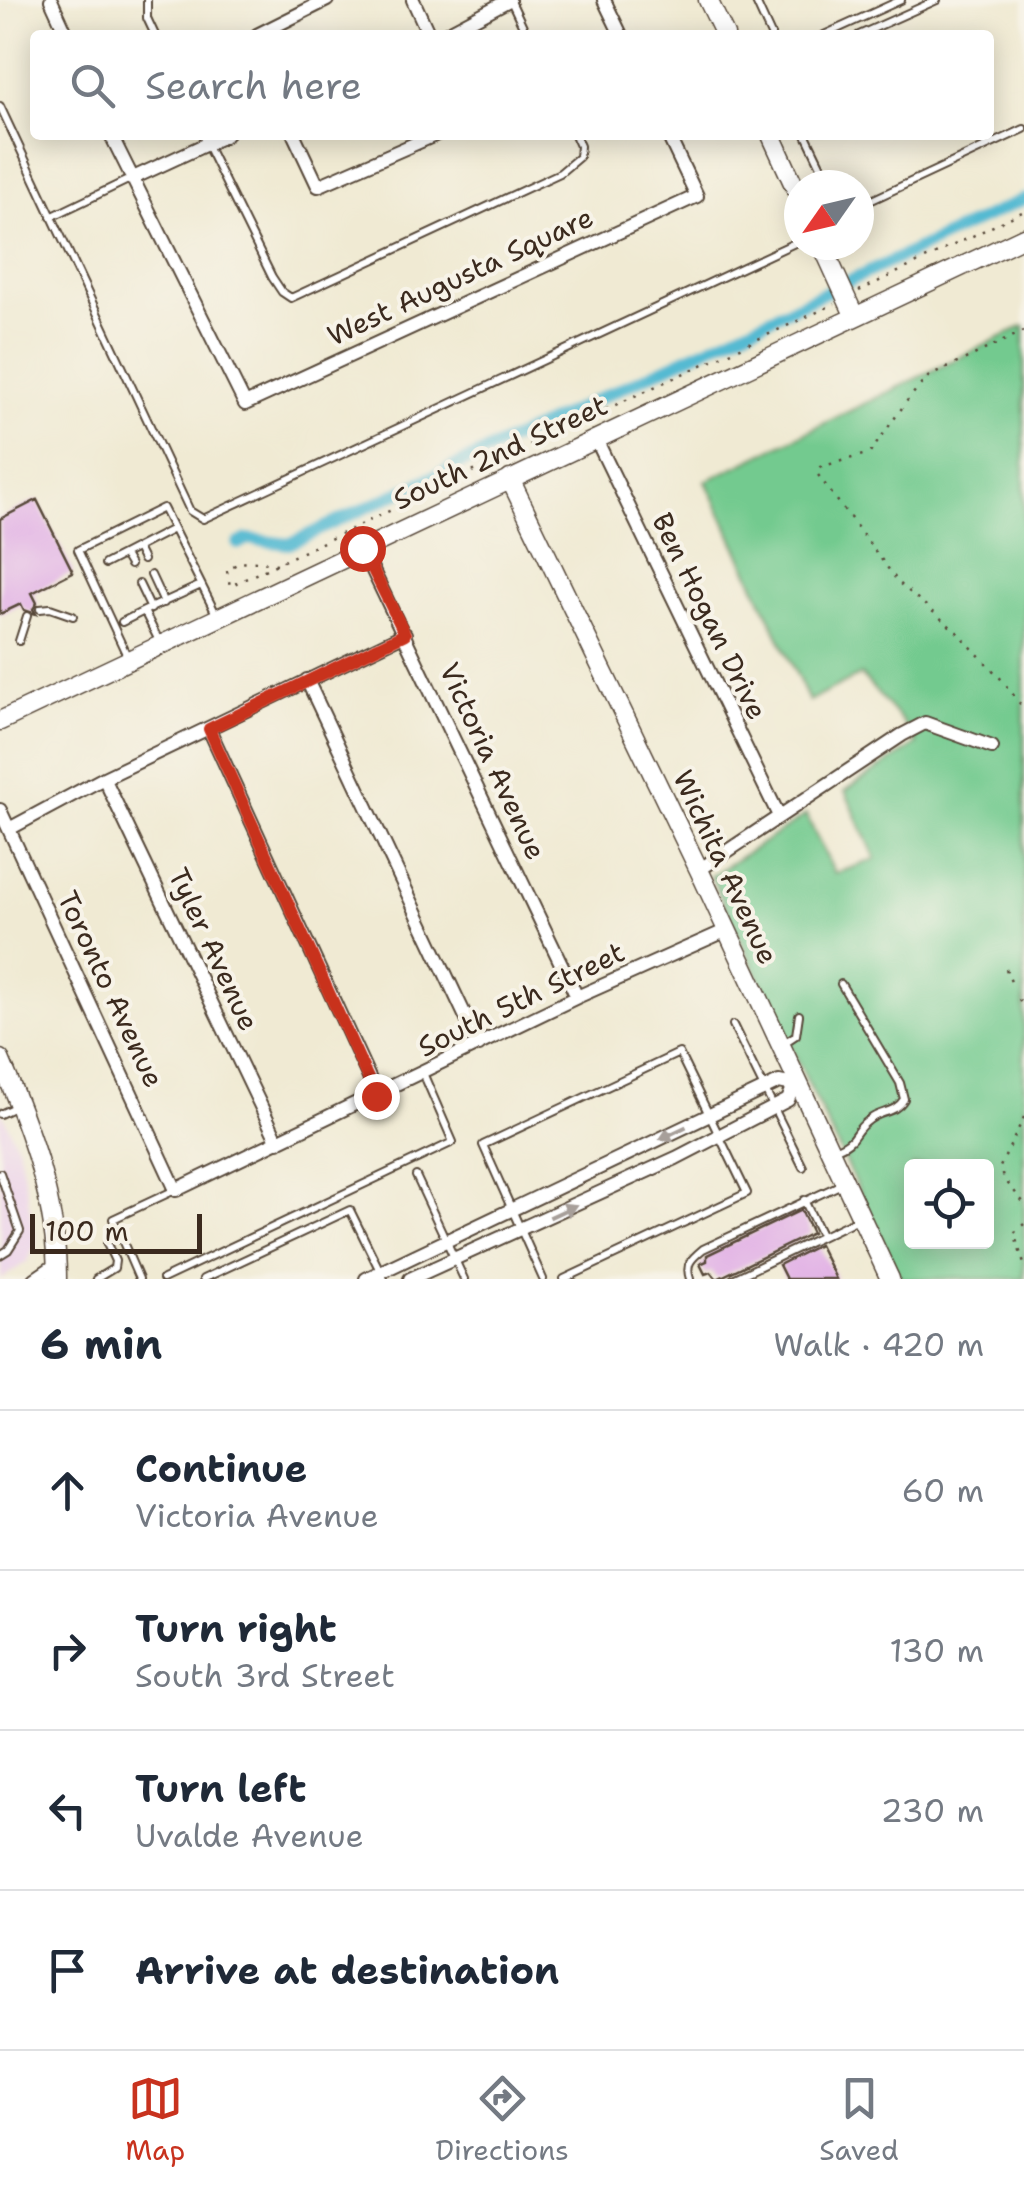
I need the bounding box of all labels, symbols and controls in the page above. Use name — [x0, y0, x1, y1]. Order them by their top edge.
search box — [30, 30, 994, 140]
icon: search — [65, 58, 120, 113]
text: Search here — [145, 60, 362, 111]
north arrow — [784, 170, 874, 260]
street label: West Augusta Square — [321, 198, 599, 354]
street label: South 2nd Street — [387, 386, 613, 518]
street label: Ben Hogan Drive — [643, 506, 777, 726]
route start — [340, 526, 386, 572]
street label: Victoria Avenue — [431, 656, 555, 866]
street label: Wichita Avenue — [664, 764, 788, 970]
street label: Tyler Avenue — [160, 861, 268, 1037]
street label: Toronto Avenue — [49, 885, 173, 1093]
street label: South 5th Street — [411, 933, 631, 1065]
route end — [354, 1074, 400, 1120]
one-way arrow — [659, 1125, 688, 1142]
map controls — [904, 1159, 994, 1249]
button: locate — [904, 1159, 994, 1249]
one-way arrow — [549, 1202, 578, 1219]
scale bar — [30, 1209, 202, 1254]
text: 100 m — [45, 1212, 129, 1250]
text: 6 min — [40, 1316, 162, 1372]
text: Walk · 420 m — [773, 1323, 984, 1366]
text: Continue — [135, 1443, 307, 1494]
icon: ahead — [40, 1463, 95, 1518]
text: 60 m — [902, 1469, 984, 1512]
text: Victoria Avenue — [135, 1494, 379, 1537]
text: Turn right — [135, 1603, 337, 1654]
icon: right — [40, 1623, 95, 1678]
text: 130 m — [889, 1629, 984, 1672]
text: South 3rd Street — [135, 1654, 395, 1697]
text: Turn left — [135, 1763, 307, 1814]
icon: left — [40, 1783, 95, 1838]
text: 230 m — [881, 1789, 984, 1832]
text: Uvalde Avenue — [135, 1814, 364, 1857]
icon: arrive — [40, 1943, 95, 1998]
text: Arrive at destination — [135, 1945, 559, 1996]
tab: Map — [125, 2071, 185, 2169]
tab: Directions — [436, 2071, 569, 2169]
tab: Saved — [819, 2071, 899, 2169]

